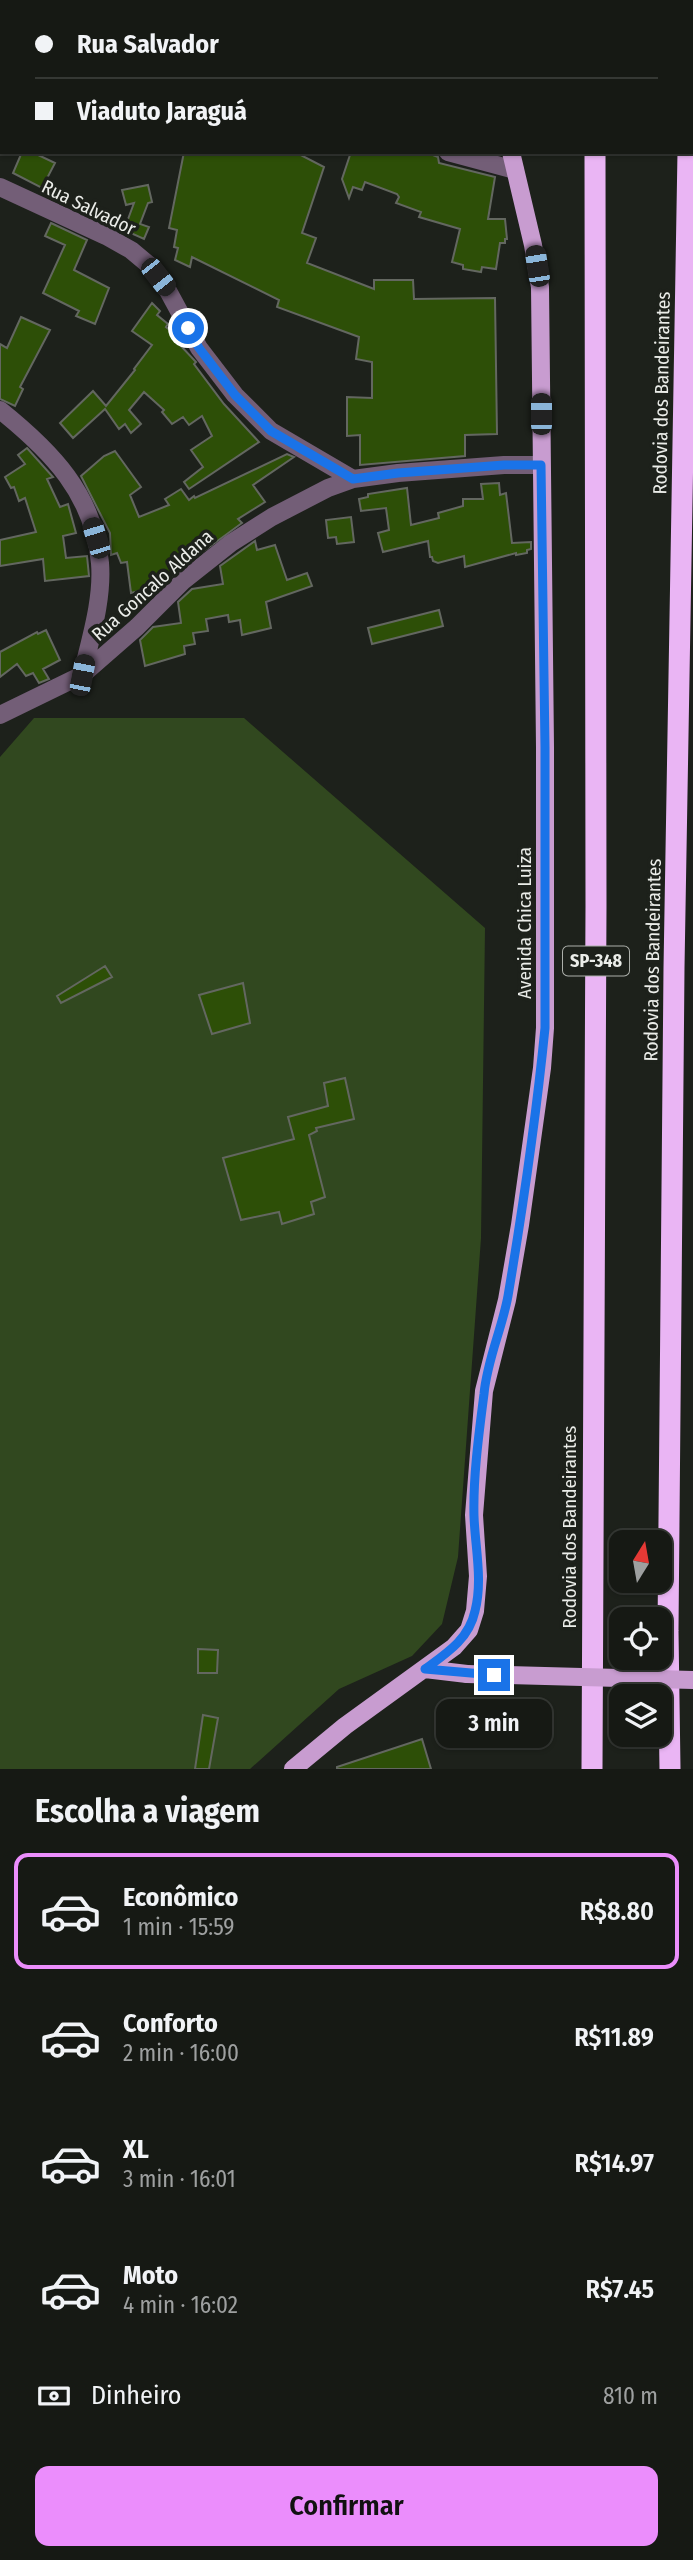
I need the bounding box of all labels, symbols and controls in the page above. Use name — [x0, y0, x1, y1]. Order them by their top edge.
text: Rua Salvador — [77, 29, 219, 60]
text: Viaduto Jaraguá — [77, 96, 247, 127]
street label: Rua Salvador — [38, 175, 140, 240]
car — [524, 244, 551, 288]
car — [137, 254, 180, 300]
street label: Rodovia dos Bandeirantes — [648, 291, 675, 495]
route start — [172, 312, 204, 344]
car — [531, 393, 552, 435]
car — [80, 515, 113, 561]
street label: Rua Goncalo Aldana — [87, 525, 218, 646]
car — [68, 652, 97, 698]
street label: Avenida Chica Luiza — [513, 847, 536, 999]
street label: Rodovia dos Bandeirantes — [639, 858, 666, 1062]
road number: SP-348 — [563, 946, 629, 976]
street label: Rodovia dos Bandeirantes — [558, 1426, 581, 1628]
north arrow — [609, 1530, 672, 1592]
map controls — [609, 1530, 672, 1747]
button: locate — [609, 1607, 672, 1670]
route end — [478, 1659, 510, 1691]
button: layers — [609, 1684, 672, 1747]
callout: 3 min — [436, 1700, 552, 1748]
text: 3 min — [468, 1709, 520, 1737]
text: Escolha a viagem — [35, 1792, 260, 1830]
icon: car — [39, 1880, 102, 1943]
text: Econômico — [123, 1882, 238, 1913]
text: R$8.80 — [580, 1896, 654, 1927]
text: 1 min · 15:59 — [123, 1913, 235, 1941]
icon: car — [39, 2006, 102, 2069]
text: Conforto — [123, 2008, 218, 2039]
text: R$11.89 — [574, 2022, 654, 2053]
text: 2 min · 16:00 — [123, 2039, 239, 2067]
icon: car — [39, 2132, 102, 2195]
text: XL — [123, 2134, 149, 2165]
text: R$14.97 — [575, 2148, 654, 2179]
text: 3 min · 16:01 — [123, 2165, 236, 2193]
icon: car — [39, 2258, 102, 2321]
text: Moto — [123, 2260, 178, 2291]
text: R$7.45 — [586, 2274, 654, 2305]
text: 4 min · 16:02 — [123, 2291, 238, 2319]
icon: cash — [35, 2377, 73, 2415]
text: Dinheiro — [91, 2380, 181, 2411]
text: 810 m — [603, 2382, 658, 2410]
button: Confirmar — [35, 2466, 658, 2546]

